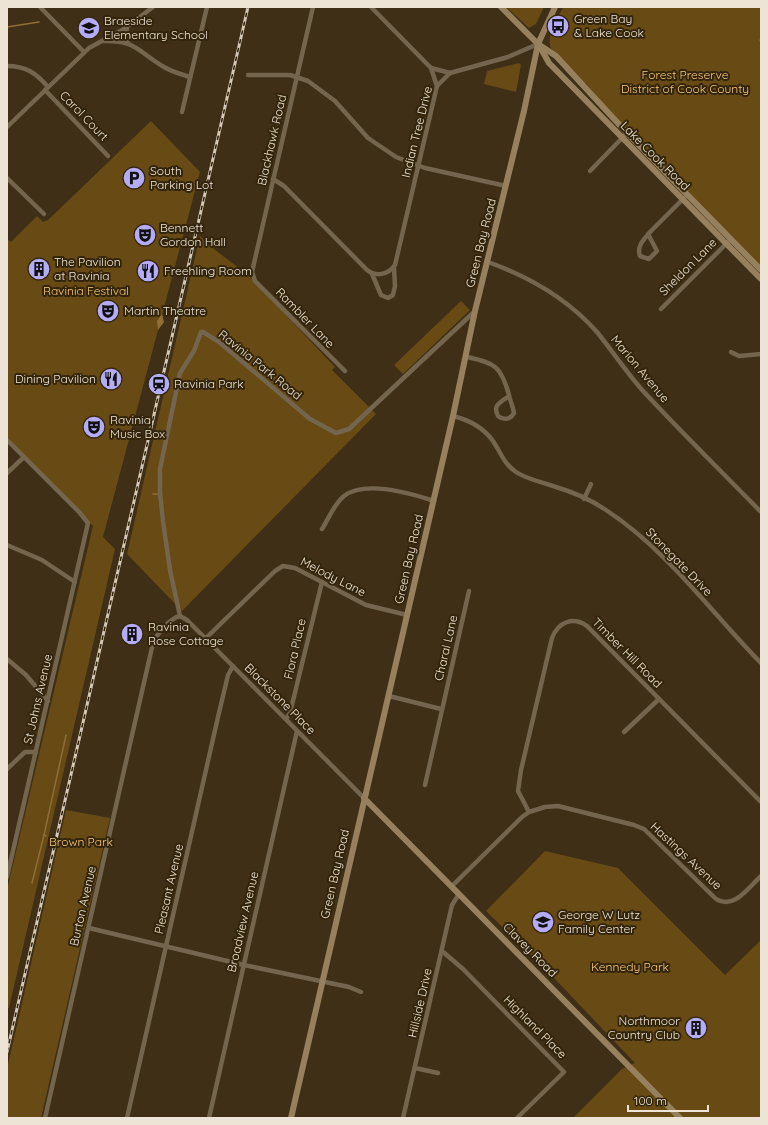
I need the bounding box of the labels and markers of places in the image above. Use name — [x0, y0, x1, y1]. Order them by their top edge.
place label: Green Bay & Lake Cook — [574, 11, 644, 40]
place label: Braeside Elementary School — [104, 13, 208, 42]
bus stop icon: Green Bay & Lake Cook — [545, 13, 571, 39]
school or university icon: Braeside Elementary School — [76, 15, 102, 41]
place label: South Parking Lot — [150, 163, 213, 192]
parking icon: South Parking Lot — [121, 165, 147, 191]
place label: Bennett Gordon Hall — [160, 220, 226, 249]
theatre icon: Bennett Gordon Hall — [132, 222, 158, 248]
place label: The Pavilion at Ravinia — [54, 254, 121, 283]
building icon: The Pavilion at Ravinia — [26, 256, 52, 282]
restaurant icon: Freehling Room — [135, 258, 161, 284]
place label: Freehling Room — [164, 263, 252, 278]
theatre icon: Martin Theatre — [95, 298, 121, 324]
place label: Martin Theatre — [124, 303, 206, 318]
restaurant icon: Dining Pavilion — [98, 366, 124, 392]
place label: Dining Pavilion — [15, 371, 96, 386]
station icon: Ravinia Park — [146, 371, 172, 397]
place label: Ravinia Park — [174, 376, 244, 391]
place label: Ravinia Music Box — [110, 412, 165, 441]
theatre icon: Ravinia Music Box — [81, 414, 107, 440]
place label: Ravinia Rose Cottage — [148, 619, 224, 648]
building icon: Ravinia Rose Cottage — [119, 621, 145, 647]
place label: George W Lutz Family Center — [558, 907, 640, 936]
school or university icon: George W Lutz Family Center — [530, 909, 556, 935]
place label: Northmoor Country Club — [608, 1013, 680, 1042]
building icon: Northmoor Country Club — [683, 1015, 709, 1041]

